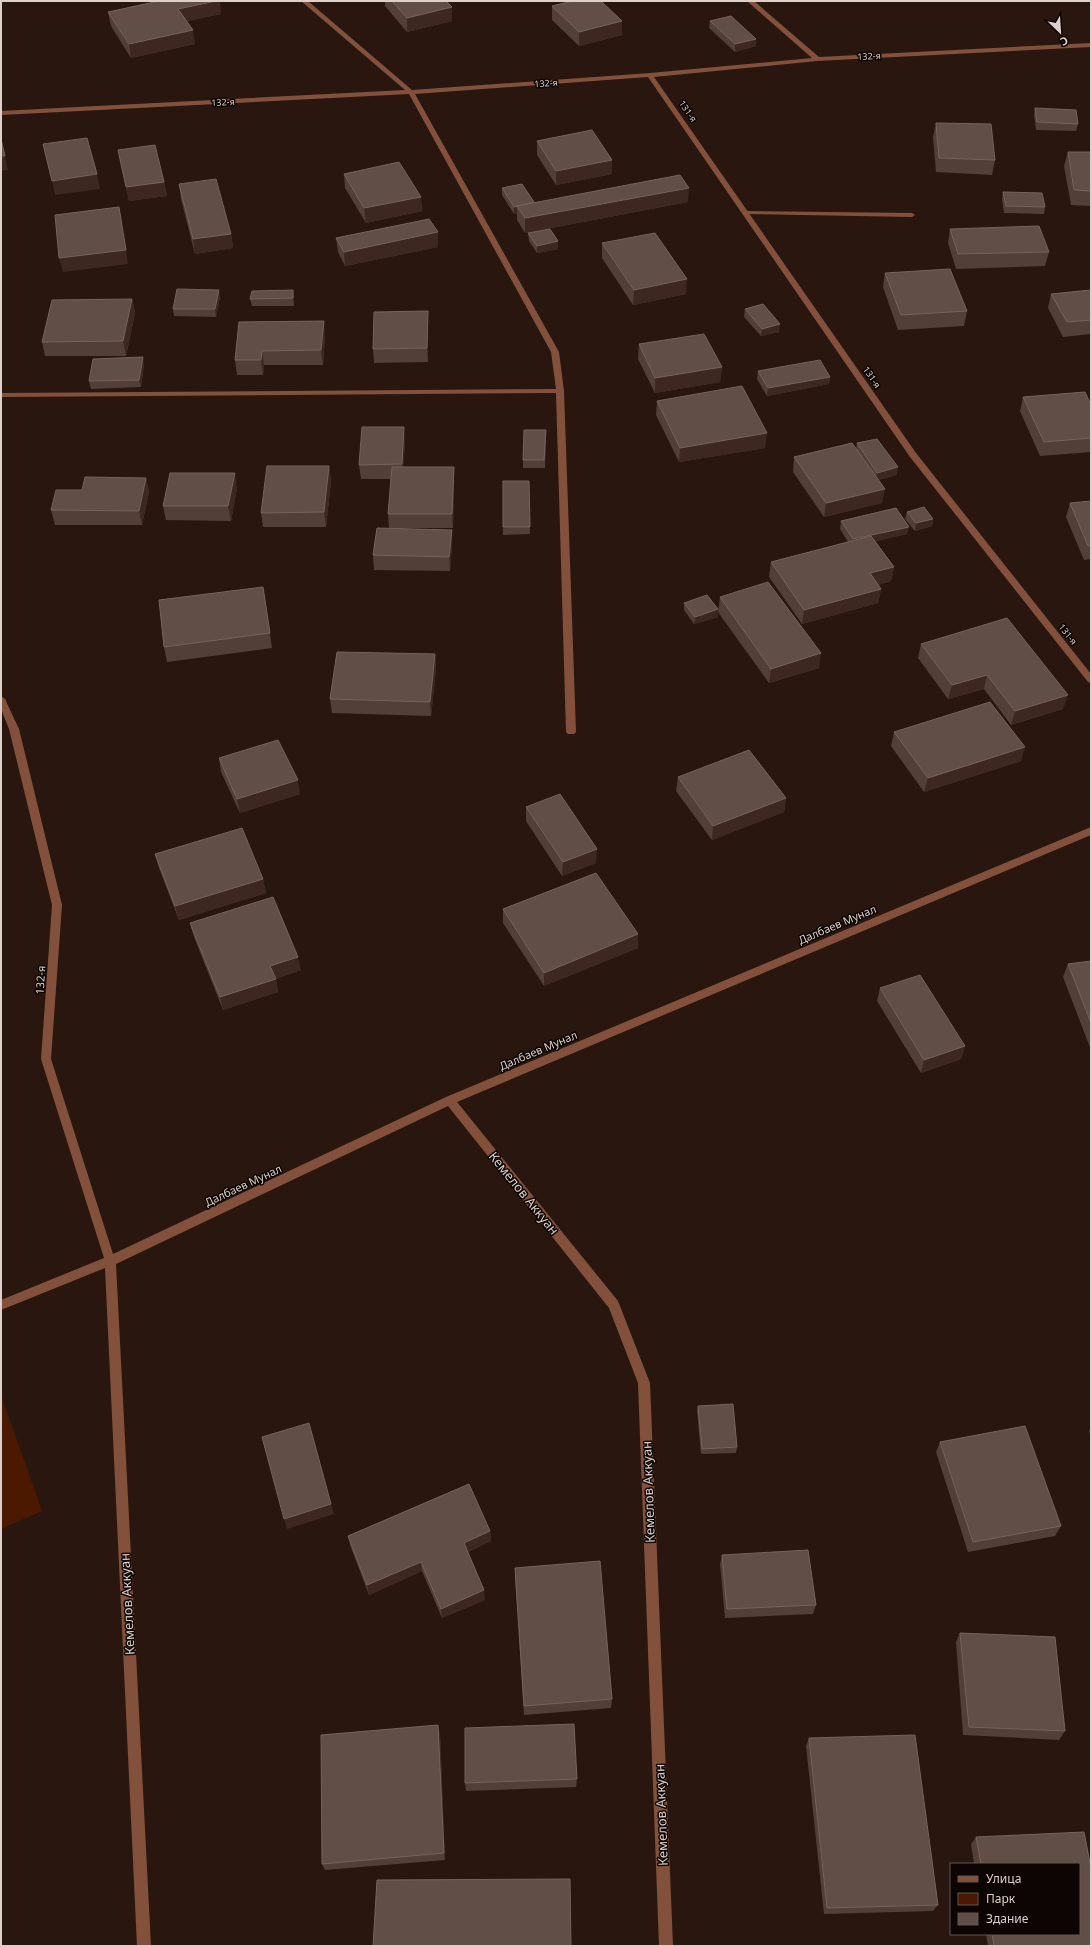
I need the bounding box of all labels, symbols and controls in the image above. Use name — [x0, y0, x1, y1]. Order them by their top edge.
north arrow — [1040, 12, 1080, 52]
text: С — [1058, 33, 1071, 50]
street label: 132-я — [857, 49, 881, 63]
street label: 132-я — [534, 76, 558, 90]
street label: 132-я — [211, 95, 235, 109]
street label: 131-я — [676, 98, 700, 124]
street label: 131-я — [860, 364, 884, 390]
street label: 131-я — [1056, 621, 1080, 647]
street label: Далбаев Мунал — [796, 901, 878, 947]
street label: 132-я — [32, 965, 48, 995]
street label: Далбаев Мунал — [497, 1027, 579, 1073]
street label: Кемелов Аккуан — [485, 1148, 563, 1238]
street label: Далбаев Мунал — [202, 1161, 284, 1209]
street label: Кемелов Аккуан — [637, 1441, 659, 1543]
street label: Кемелов Аккуан — [115, 1553, 139, 1655]
street label: Кемелов Аккуан — [650, 1764, 672, 1866]
legend — [950, 1863, 1080, 1935]
text: Улица — [986, 1870, 1021, 1887]
text: Парк — [986, 1890, 1016, 1907]
text: Здание — [986, 1910, 1029, 1927]

